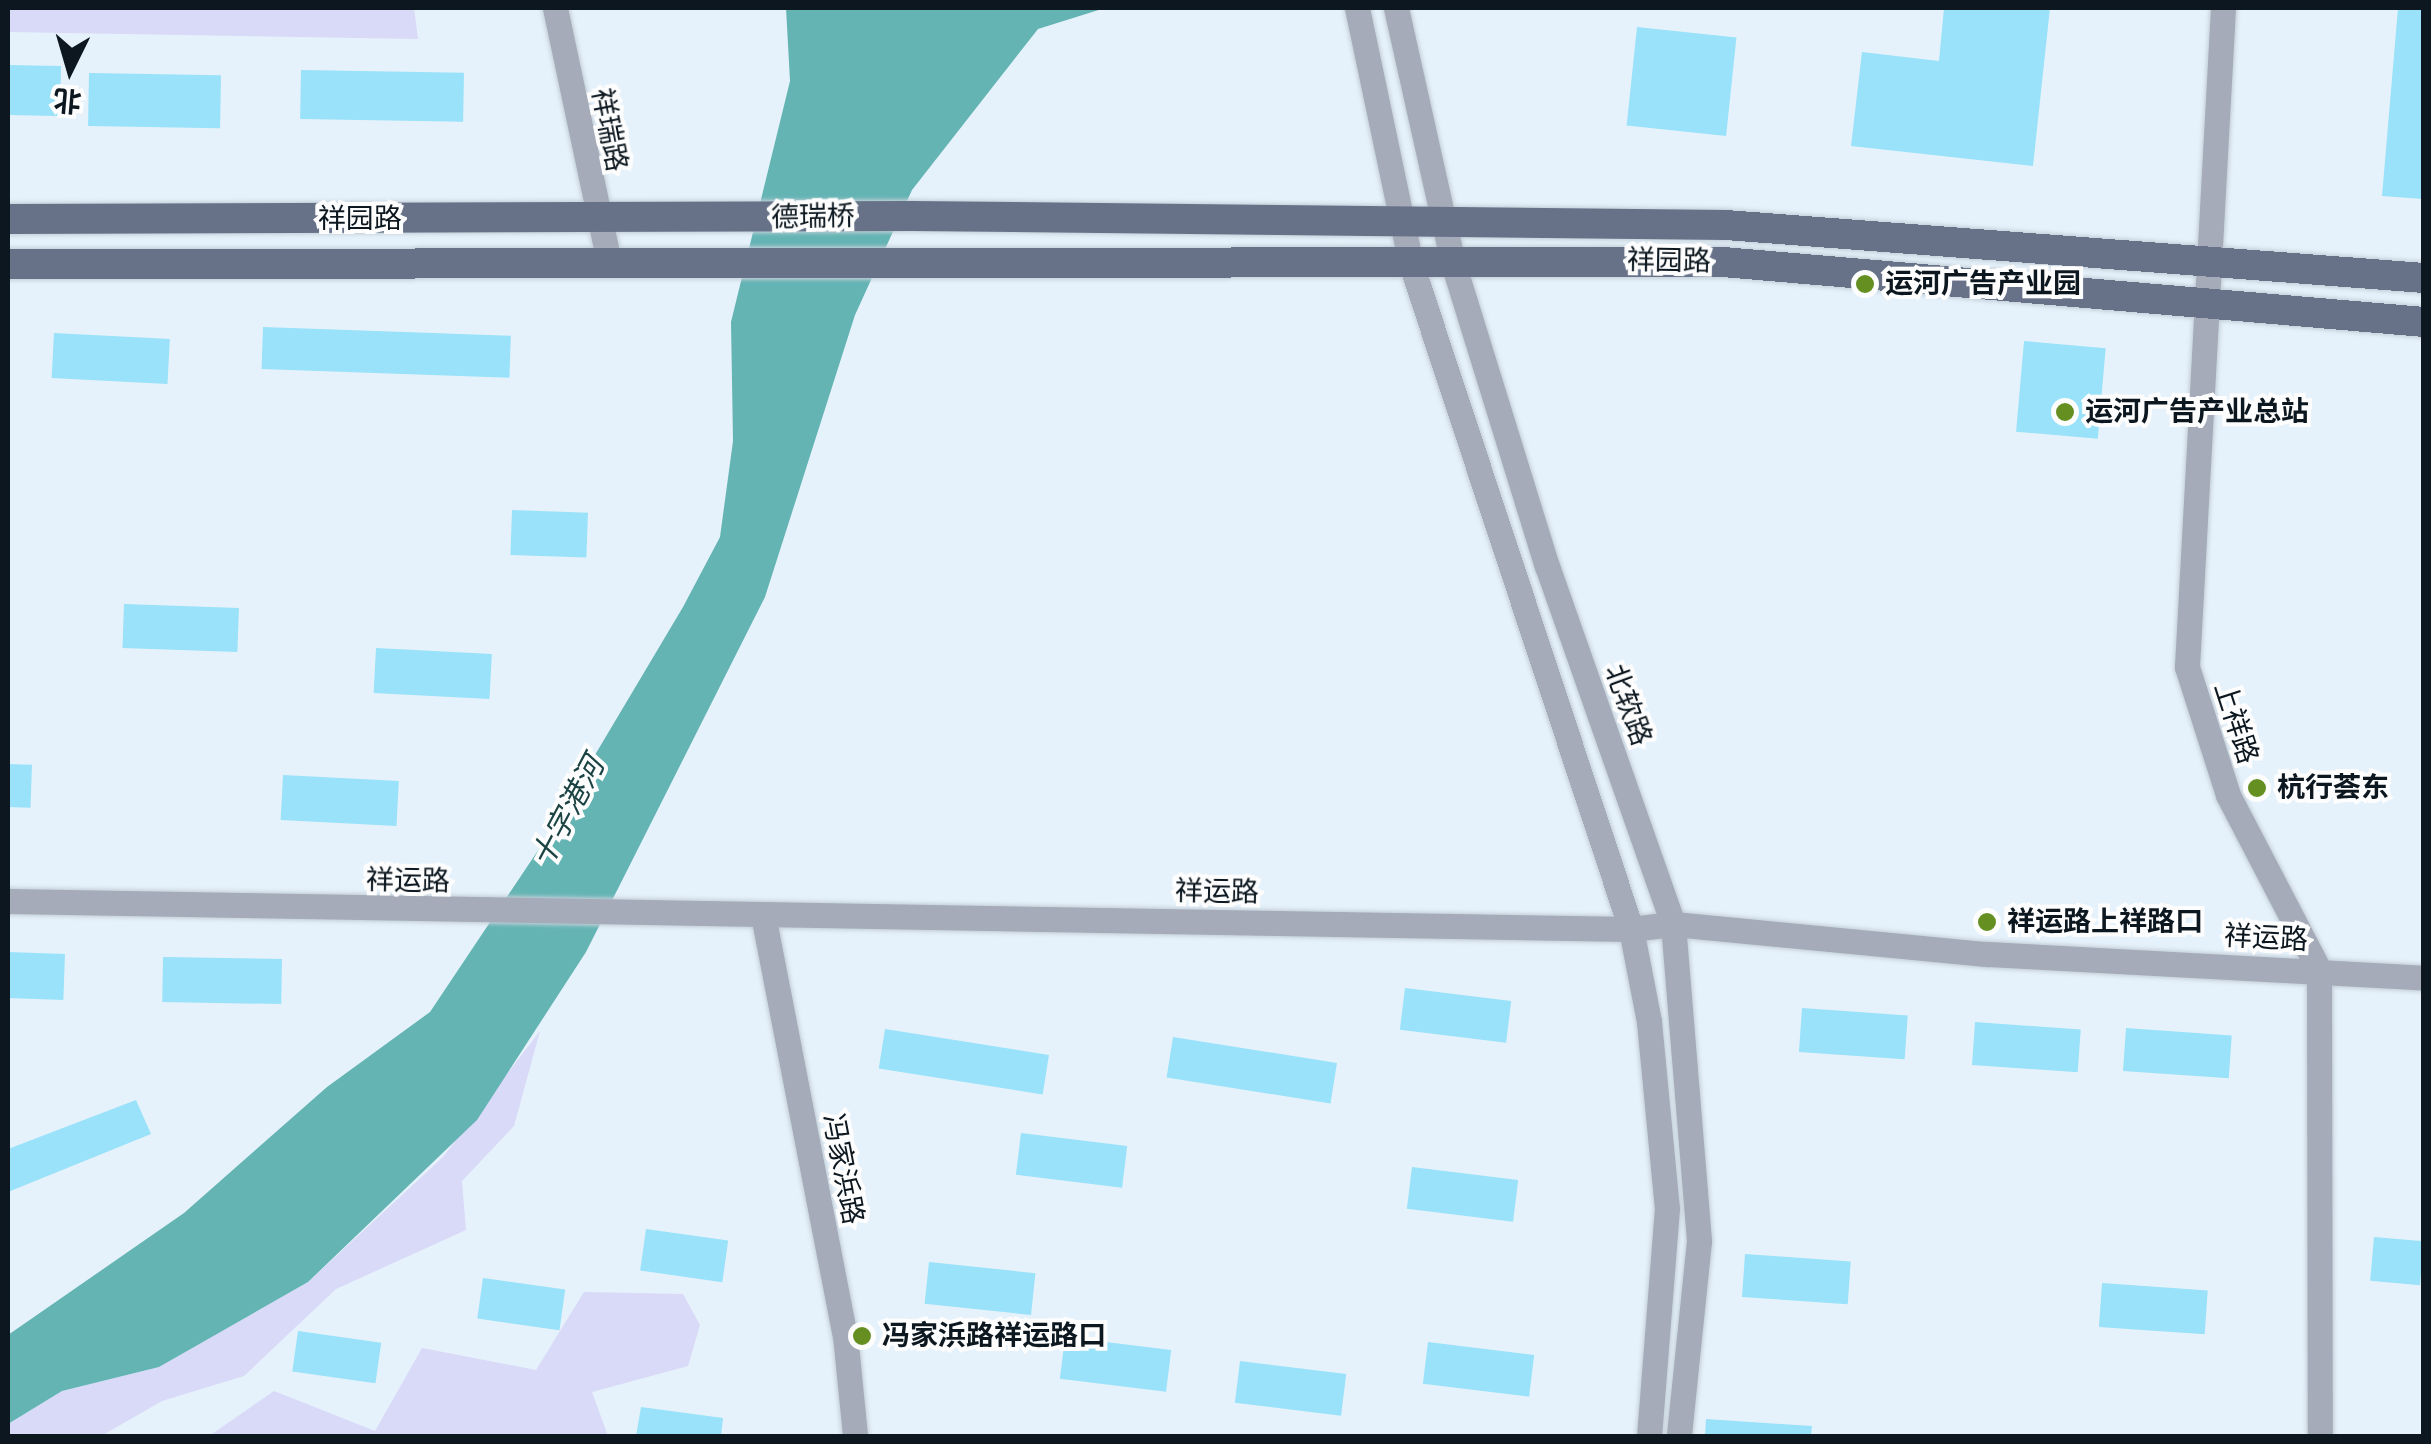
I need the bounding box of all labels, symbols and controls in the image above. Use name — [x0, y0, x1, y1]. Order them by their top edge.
north arrow — [20, 20, 120, 120]
text: 北 — [52, 84, 83, 117]
street label: 祥瑞路 — [584, 86, 634, 174]
street label: 德瑞桥 — [771, 199, 855, 235]
street label: 祥园路 — [318, 202, 402, 236]
street label: 祥园路 — [1627, 243, 1711, 279]
place label: 运河广告产业园 — [1885, 267, 2081, 301]
marker: 运河广告产业园 — [1854, 273, 1876, 295]
place label: 运河广告产业总站 — [2085, 395, 2309, 429]
marker: 运河广告产业总站 — [2054, 401, 2076, 423]
street label: 北软路 — [1598, 660, 1658, 750]
street label: 上祥路 — [2207, 678, 2265, 768]
water label: 十字港河 — [524, 751, 612, 873]
place label: 杭行荟东 — [2277, 771, 2389, 805]
marker: 杭行荟东 — [2246, 777, 2268, 799]
street label: 祥运路 — [366, 863, 450, 899]
street label: 祥运路 — [1175, 874, 1259, 910]
place label: 祥运路上祥路口 — [2007, 905, 2203, 939]
marker: 祥运路上祥路口 — [1976, 911, 1998, 933]
street label: 祥运路 — [2223, 919, 2309, 957]
street label: 冯家浜路 — [816, 1111, 870, 1227]
place label: 冯家浜路祥运路口 — [882, 1319, 1106, 1353]
marker: 冯家浜路祥运路口 — [851, 1325, 873, 1347]

